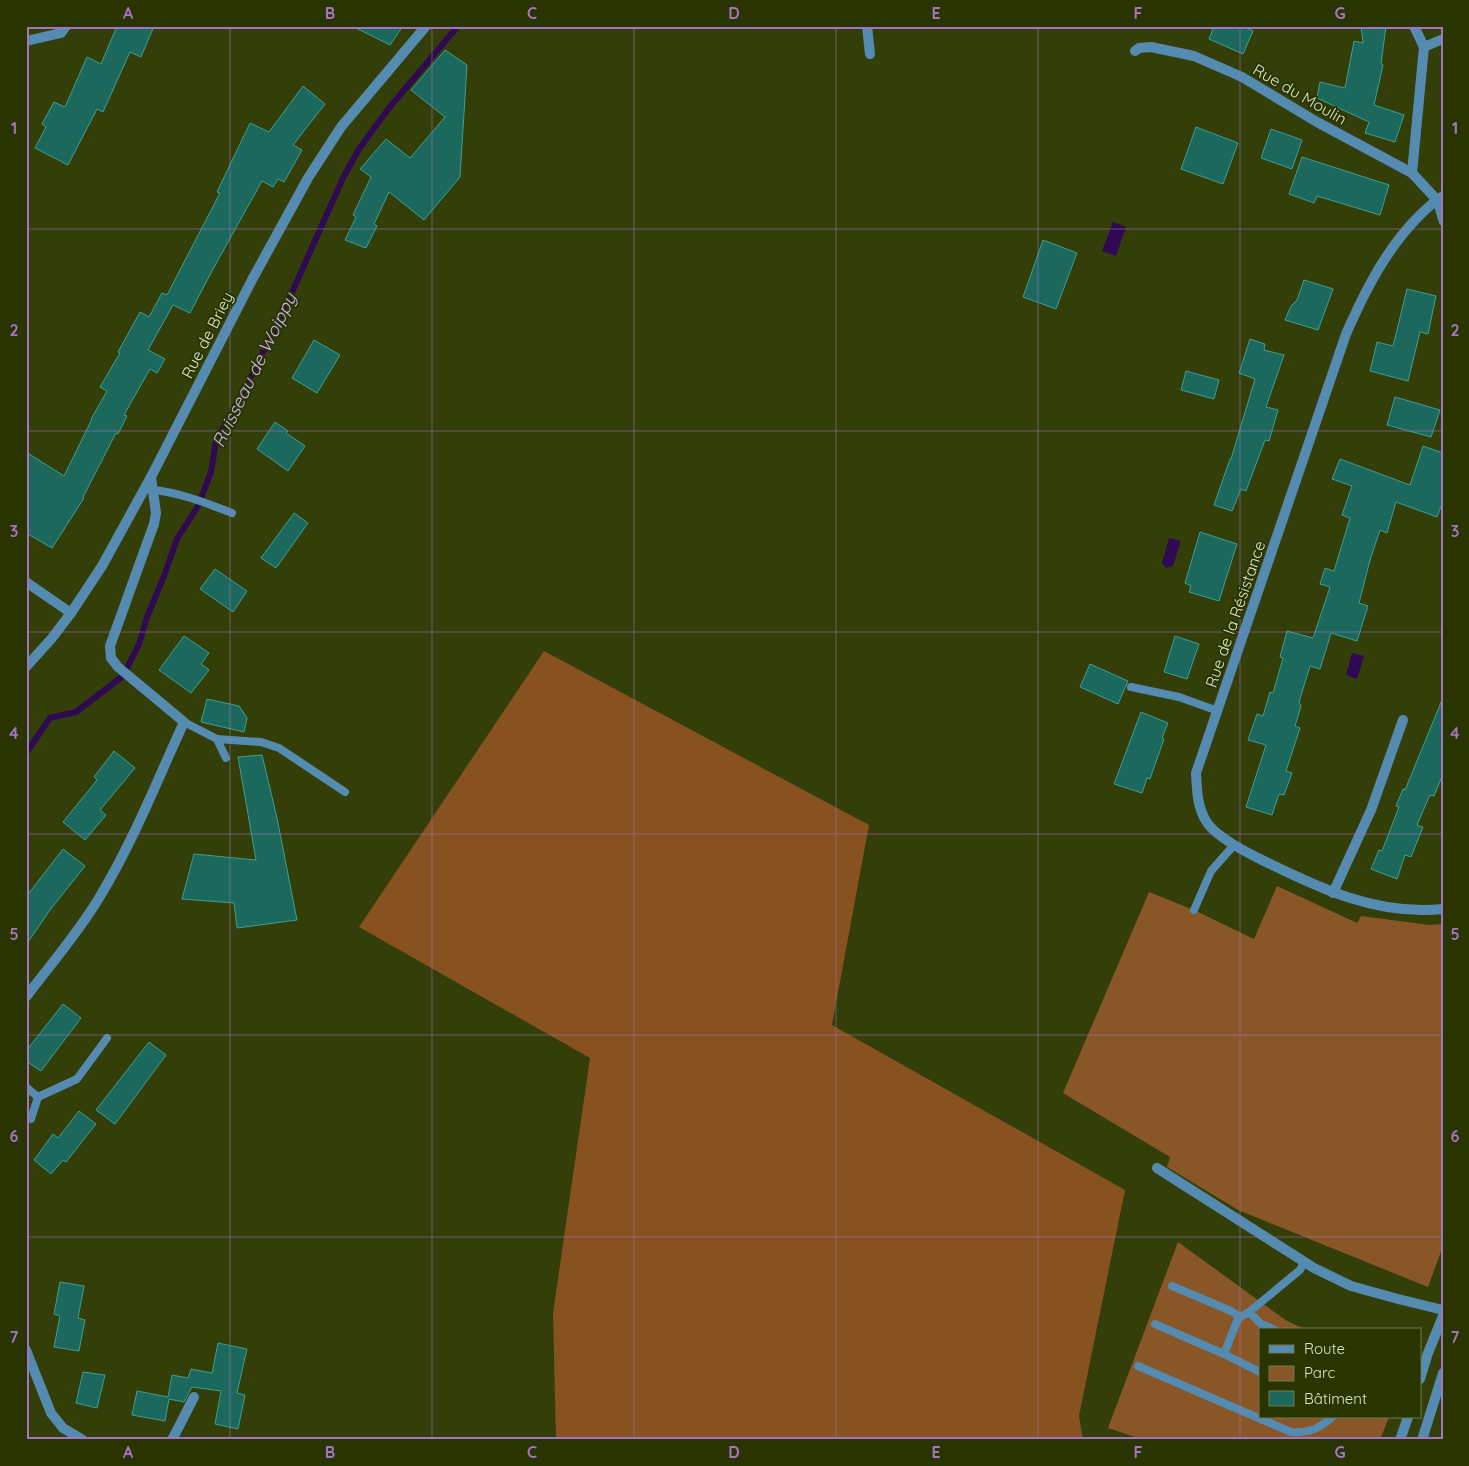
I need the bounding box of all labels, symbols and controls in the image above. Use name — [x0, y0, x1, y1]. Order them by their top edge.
text: A — [123, 3, 134, 23]
text: B — [325, 3, 335, 23]
text: C — [527, 3, 537, 23]
text: D — [728, 3, 740, 23]
text: E — [931, 3, 941, 23]
text: F — [1134, 3, 1143, 23]
text: G — [1334, 3, 1346, 23]
street label: Rue du Moulin — [1250, 59, 1350, 129]
text: 1 — [11, 118, 17, 138]
text: 1 — [1452, 118, 1458, 138]
water label: Ruisseau de Woippy — [207, 287, 302, 451]
street label: Rue de Briey — [177, 288, 237, 382]
text: 2 — [9, 320, 19, 340]
text: 2 — [1450, 320, 1460, 340]
text: 3 — [10, 521, 18, 541]
text: 3 — [1451, 521, 1459, 541]
street label: Rue de la Résistance — [1201, 538, 1269, 690]
text: 4 — [9, 723, 19, 743]
text: 4 — [1450, 723, 1460, 743]
text: 5 — [9, 924, 19, 944]
text: 5 — [1450, 924, 1460, 944]
text: 6 — [10, 1126, 19, 1146]
text: 6 — [1451, 1126, 1460, 1146]
text: 7 — [10, 1327, 19, 1347]
text: 7 — [1451, 1327, 1460, 1347]
legend — [1259, 1328, 1422, 1418]
text: Route — [1304, 1339, 1345, 1358]
text: Parc — [1304, 1363, 1335, 1382]
text: Bâtiment — [1304, 1389, 1367, 1408]
text: A — [123, 1442, 134, 1462]
text: B — [325, 1442, 335, 1462]
text: C — [527, 1442, 537, 1462]
text: D — [728, 1442, 740, 1462]
text: E — [931, 1442, 941, 1462]
text: F — [1134, 1442, 1143, 1462]
text: G — [1334, 1442, 1346, 1462]

